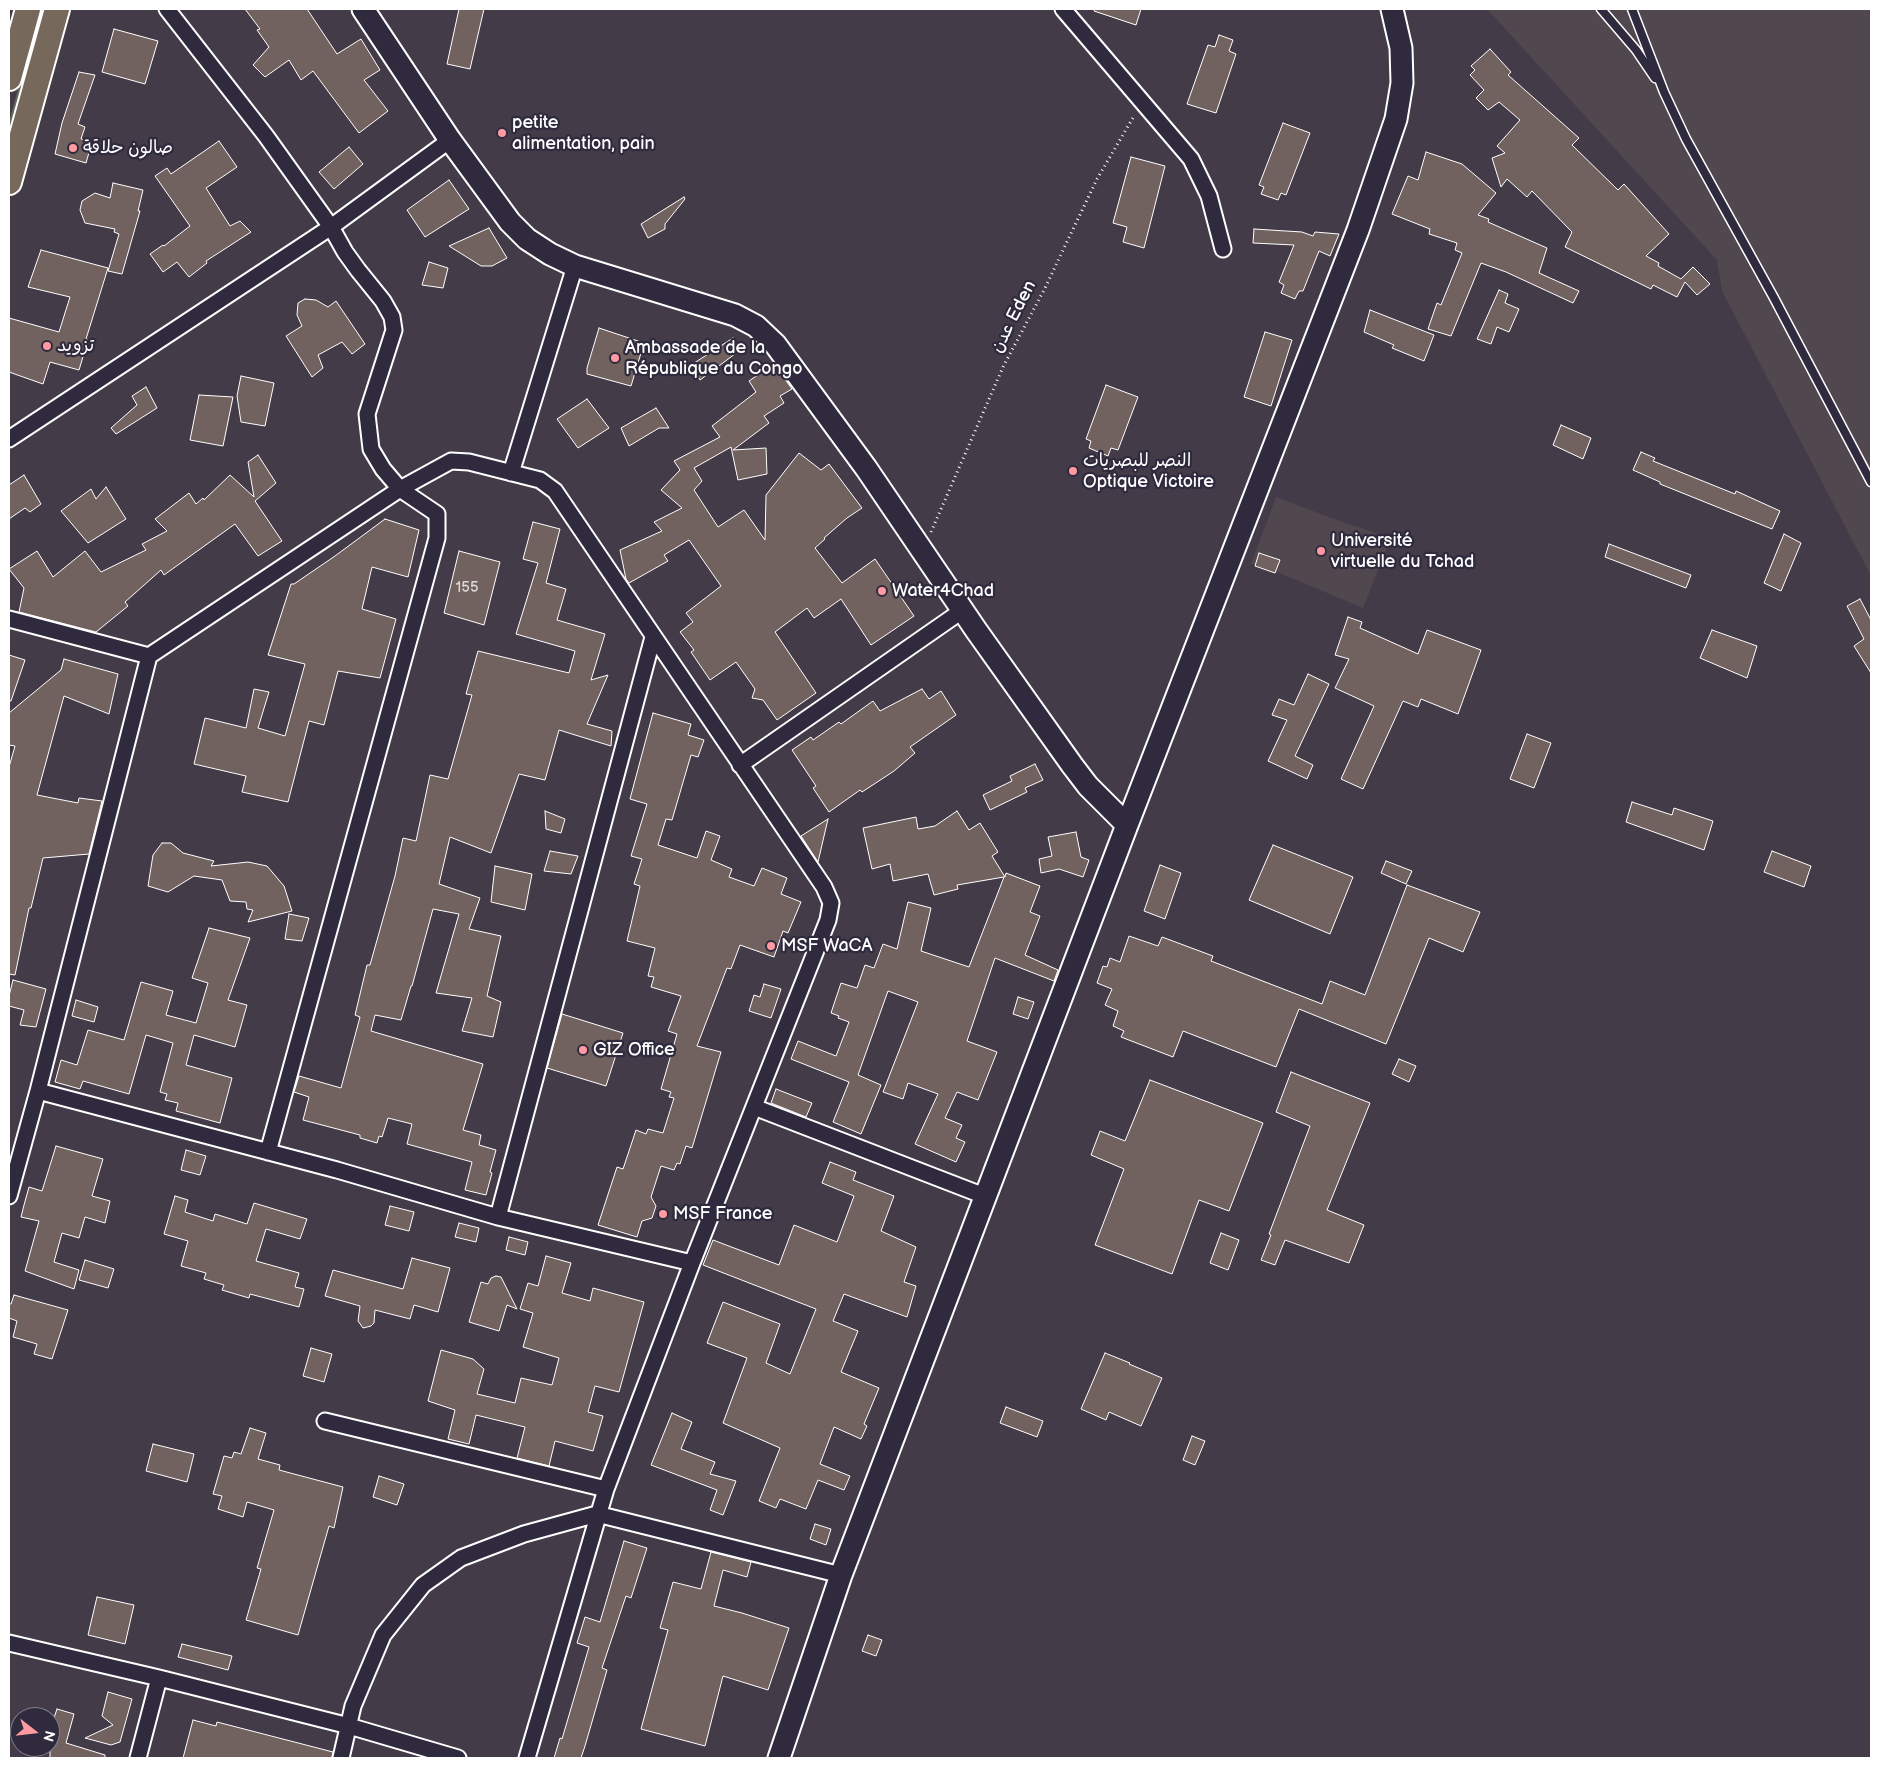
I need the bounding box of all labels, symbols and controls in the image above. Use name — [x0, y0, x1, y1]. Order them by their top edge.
place label: petite alimentation, pain — [512, 112, 655, 154]
marker: petite alimentation, pain — [496, 127, 508, 139]
place label: صالون حلاقة — [83, 137, 173, 159]
marker: صالون حلاقة — [67, 142, 79, 154]
street label: عدن Eden — [987, 277, 1041, 357]
place label: تزويد — [57, 335, 94, 357]
place label: Ambassade de la République du Congo — [625, 337, 802, 379]
marker: تزويد — [41, 340, 53, 352]
marker: Ambassade de la République du Congo — [609, 352, 621, 364]
place label: النصر للبصريات Optique Victoire — [1083, 450, 1214, 492]
marker: النصر للبصريات Optique Victoire — [1067, 465, 1079, 477]
place label: Université virtuelle du Tchad — [1331, 530, 1474, 572]
marker: Université virtuelle du Tchad — [1315, 545, 1327, 557]
house number: 155 — [456, 579, 478, 597]
place label: Water4Chad — [892, 580, 994, 602]
marker: Water4Chad — [876, 585, 888, 597]
place label: MSF WaCA — [781, 935, 872, 957]
marker: MSF WaCA — [765, 940, 777, 952]
place label: GIZ Office — [593, 1039, 675, 1061]
marker: GIZ Office — [577, 1044, 589, 1056]
place label: MSF France — [673, 1203, 772, 1225]
marker: MSF France — [657, 1208, 669, 1220]
north arrow — [10, 1707, 60, 1757]
text: N — [39, 1729, 59, 1743]

